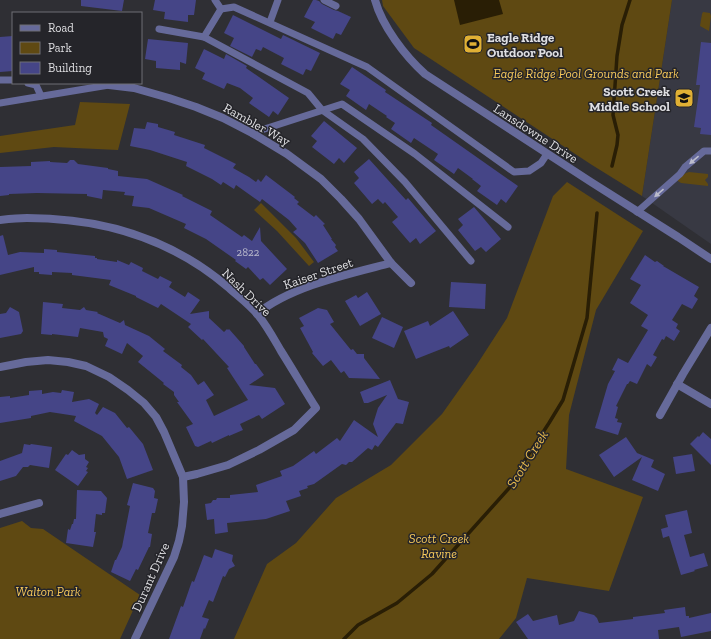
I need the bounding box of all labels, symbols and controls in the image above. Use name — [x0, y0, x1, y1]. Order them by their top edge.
legend — [12, 12, 142, 84]
text: Road — [48, 21, 74, 35]
place label: Eagle Ridge Outdoor Pool — [487, 30, 563, 60]
sports icon: Eagle Ridge Outdoor Pool — [462, 33, 484, 55]
text: Park — [48, 41, 73, 55]
text: Building — [48, 61, 92, 75]
park label: Eagle Ridge Pool Grounds and Park — [493, 66, 679, 81]
place label: Scott Creek Middle School — [589, 84, 670, 114]
school or university icon: Scott Creek Middle School — [673, 87, 695, 109]
street label: Rambler Way — [221, 100, 293, 149]
street label: Lansdowne Drive — [491, 101, 581, 166]
one-way arrow — [689, 155, 699, 164]
one-way arrow — [654, 188, 664, 198]
house number: 2822 — [237, 246, 260, 259]
street label: Kaiser Street — [281, 255, 355, 292]
street label: Nash Drive — [219, 265, 274, 319]
water label: Scott Creek — [503, 427, 552, 491]
park label: Scott Creek Ravine — [409, 531, 469, 561]
street label: Durant Drive — [129, 540, 172, 614]
park label: Walton Park — [15, 584, 81, 599]

